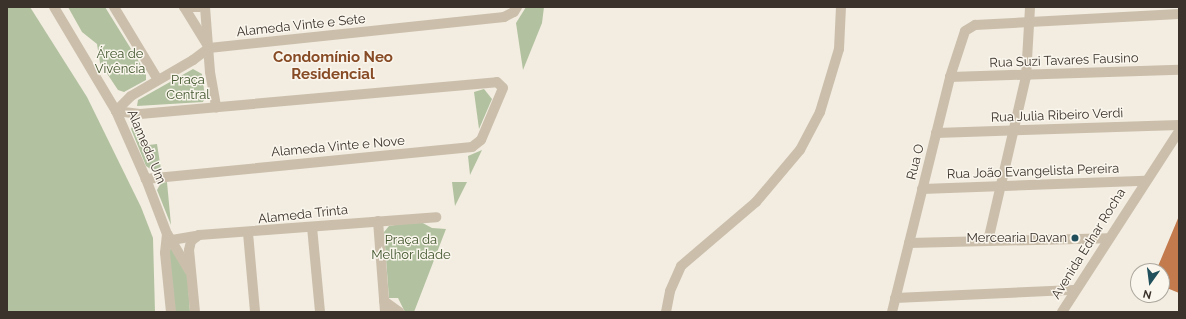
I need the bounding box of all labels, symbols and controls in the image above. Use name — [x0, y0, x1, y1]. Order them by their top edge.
street label: Alameda Vinte e Sete — [235, 11, 367, 41]
park label: Área de Vivência — [95, 47, 145, 78]
district label: Condomínio Neo Residencial — [273, 48, 393, 83]
street label: Rua Suzi Tavares Fausino — [989, 51, 1139, 71]
park label: Praça Central — [166, 73, 210, 104]
street label: Rua Julia Ribeiro Verdi — [990, 106, 1124, 126]
street label: Alameda Um — [123, 108, 169, 186]
street label: Alameda Vinte e Nove — [270, 133, 406, 161]
street label: Rua O — [904, 143, 928, 181]
street label: Rua João Evangelista Pereira — [946, 161, 1120, 183]
street label: Avenida Ednar Rocha — [1049, 186, 1129, 302]
street label: Alameda Trinta — [257, 203, 349, 227]
place label: Mercearia Davan — [967, 230, 1067, 246]
park label: Praça da Melhor Idade — [371, 233, 451, 264]
marker: Mercearia Davan — [1070, 233, 1080, 243]
north arrow — [1130, 263, 1170, 303]
text: N — [1142, 287, 1153, 301]

